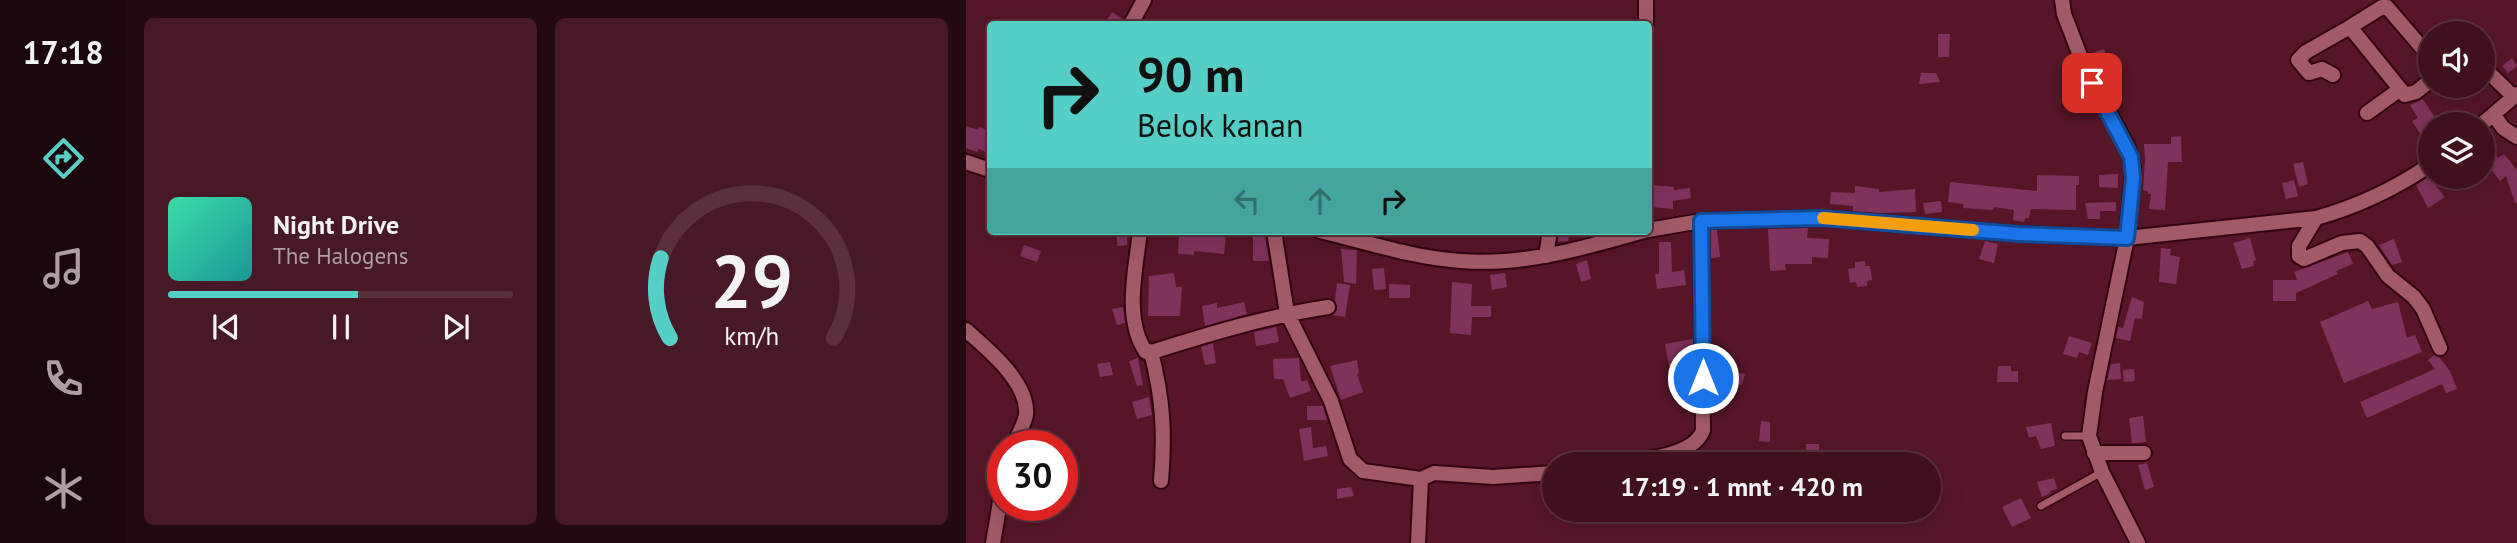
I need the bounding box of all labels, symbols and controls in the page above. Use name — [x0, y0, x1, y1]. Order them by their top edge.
map controls — [2418, 21, 2495, 189]
button: sound — [2418, 21, 2495, 98]
text: 17:18 — [22, 31, 104, 73]
text: 90 m — [1137, 42, 1244, 106]
icon: right — [1022, 49, 1113, 140]
pin — [2062, 53, 2122, 113]
icon: arrive — [2073, 64, 2111, 102]
text: Belok kanan — [1137, 104, 1303, 146]
button: layers — [2418, 112, 2495, 189]
icon: directions — [39, 134, 88, 183]
icon: left — [1228, 182, 1266, 220]
icon: ahead — [1301, 182, 1339, 220]
icon: right — [1374, 182, 1412, 220]
text: Night Drive — [273, 208, 399, 241]
text: 29 — [710, 234, 793, 328]
text: The Halogens — [273, 241, 408, 270]
icon: music — [39, 244, 88, 293]
icon: previous — [207, 308, 245, 346]
icon: pause — [322, 308, 360, 346]
icon: next — [437, 308, 475, 346]
text: km/h — [724, 319, 779, 351]
position arrow — [1666, 341, 1740, 415]
icon: phone — [39, 354, 88, 403]
speed limit sign: 30 — [987, 430, 1078, 521]
icon: climate — [39, 464, 88, 513]
text: 17:19 · 1 mnt · 420 m — [1620, 470, 1863, 503]

